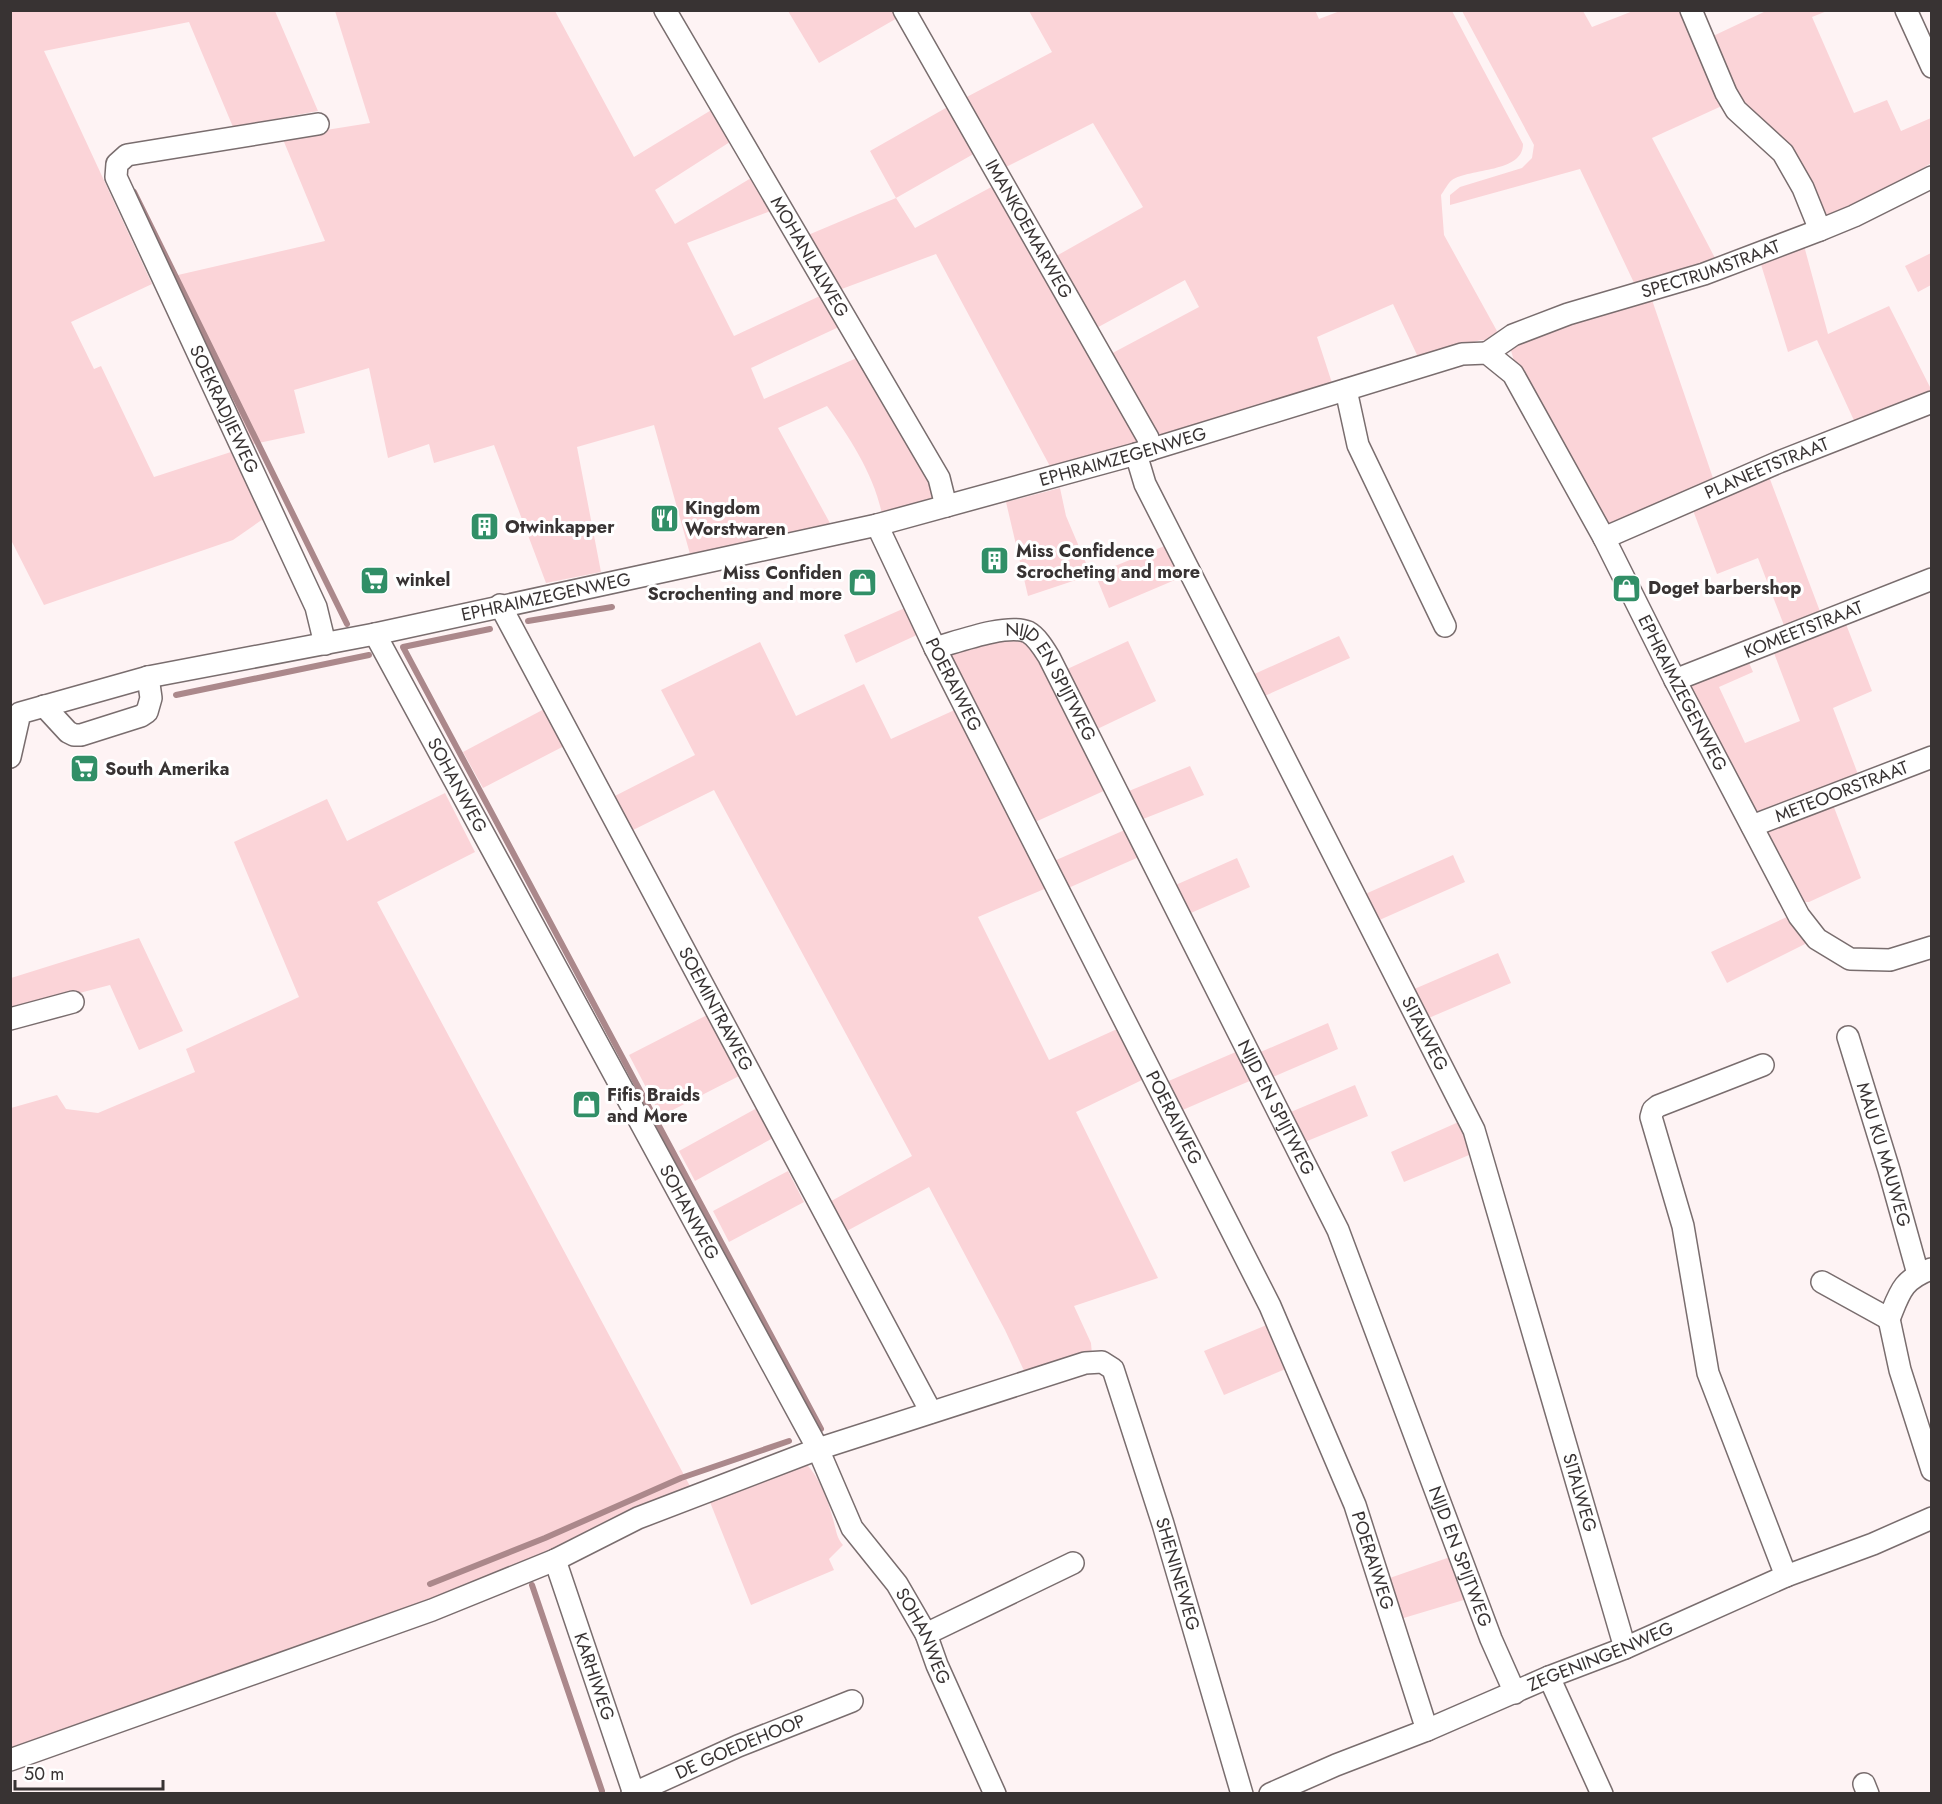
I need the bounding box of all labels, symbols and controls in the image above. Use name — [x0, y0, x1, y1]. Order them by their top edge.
street label: IMANKOEMARWEG — [979, 154, 1079, 303]
street label: MOHANLALWEG — [764, 192, 855, 322]
street label: SPECTRUMSTRAAT — [1638, 233, 1784, 305]
street label: SOEKRADJIEWEG — [183, 341, 265, 478]
street label: EPHRAIMZEGENWEG — [1036, 420, 1210, 493]
street label: PLANEETSTRAAT — [1700, 431, 1833, 506]
place label: Kingdom Worstwaren — [685, 495, 786, 542]
restaurant icon: Kingdom Worstwaren — [648, 502, 680, 534]
building icon: Otwinkapper — [468, 511, 500, 543]
place label: Otwinkapper — [505, 514, 615, 540]
place label: Miss Confidence Scrocheting and more — [1016, 538, 1200, 585]
building icon: Miss Confidence Scrocheting and more — [979, 545, 1011, 577]
place label: Miss Confiden Scrochenting and more — [648, 560, 842, 607]
supermarket icon: winkel — [359, 564, 391, 596]
street label: EPHRAIMZEGENWEG — [459, 566, 633, 628]
place label: winkel — [395, 567, 450, 593]
shop icon: Miss Confiden Scrochenting and more — [847, 567, 879, 599]
shop icon: Doget barbershop — [1611, 572, 1643, 604]
place label: Doget barbershop — [1648, 575, 1801, 601]
street label: KOMEETSTRAAT — [1740, 594, 1867, 665]
street label: EPHRAIMZEGENWEG — [1631, 610, 1734, 776]
street label: NIJD EN SPIJTWEG — [1005, 617, 1102, 746]
street label: POERAIWEG — [919, 633, 988, 736]
street label: SOHANWEG — [421, 733, 494, 837]
supermarket icon: South Amerika — [68, 753, 100, 785]
street label: METEOORSTRAAT — [1771, 754, 1913, 829]
place label: South Amerika — [105, 756, 229, 782]
street label: SOEMINTRAWEG — [672, 942, 760, 1076]
street label: SITALWEG — [1395, 992, 1455, 1075]
street label: NIJD EN SPIJTWEG — [1231, 1035, 1321, 1180]
street label: POERAIWEG — [1139, 1066, 1209, 1169]
street label: MAU KU MAUWEG — [1850, 1079, 1917, 1230]
place label: Fifis Braids and More — [607, 1082, 700, 1129]
shop icon: Fifis Braids and More — [570, 1089, 602, 1121]
street label: SOHANWEG — [653, 1160, 726, 1264]
street label: SITALWEG — [1556, 1450, 1604, 1535]
street label: NIJD EN SPIJTWEG — [1422, 1482, 1498, 1631]
street label: POERAIWEG — [1345, 1508, 1401, 1613]
street label: SHENINEWEG — [1149, 1514, 1206, 1634]
street label: SOHANWEG — [889, 1583, 957, 1689]
street label: ZEGENINGENWEG — [1523, 1615, 1678, 1698]
street label: KARHIWEG — [567, 1629, 621, 1724]
street label: DE GOEDEHOOP — [671, 1708, 809, 1786]
scale bar — [15, 1753, 164, 1791]
text: 50 m — [24, 1761, 64, 1787]

